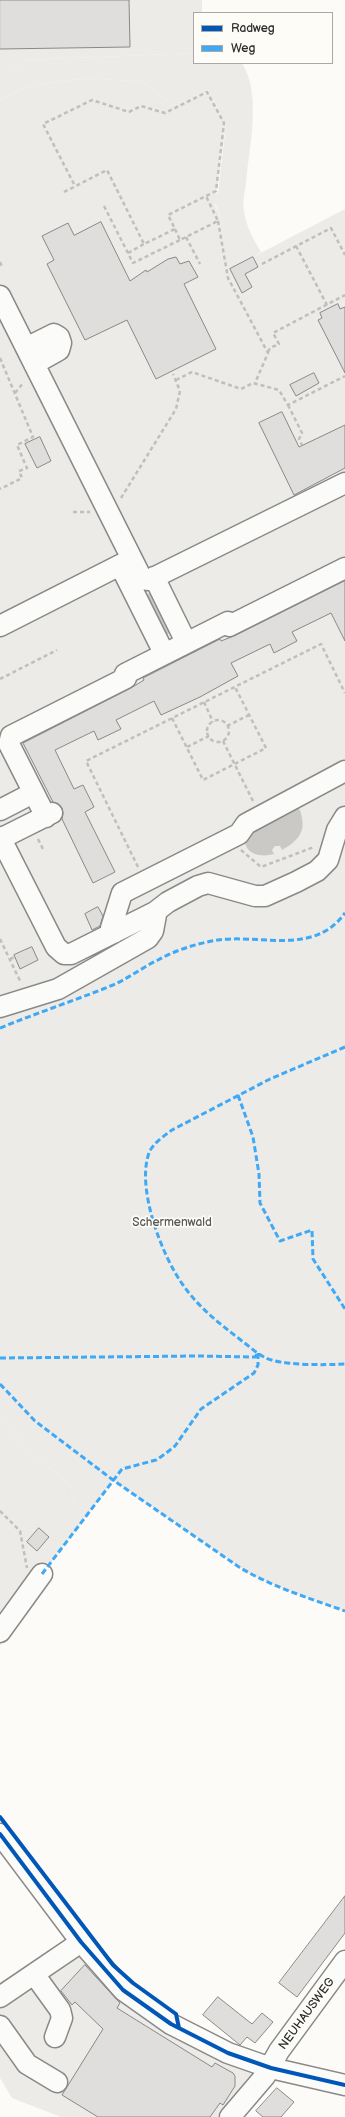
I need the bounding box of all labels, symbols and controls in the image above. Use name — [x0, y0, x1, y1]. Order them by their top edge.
legend — [193, 12, 333, 64]
text: Radweg — [231, 21, 275, 36]
text: Weg — [231, 41, 255, 56]
park label: Schermenwald — [132, 1216, 212, 1230]
street label: NEUHAUSWEG — [276, 1975, 338, 2053]

